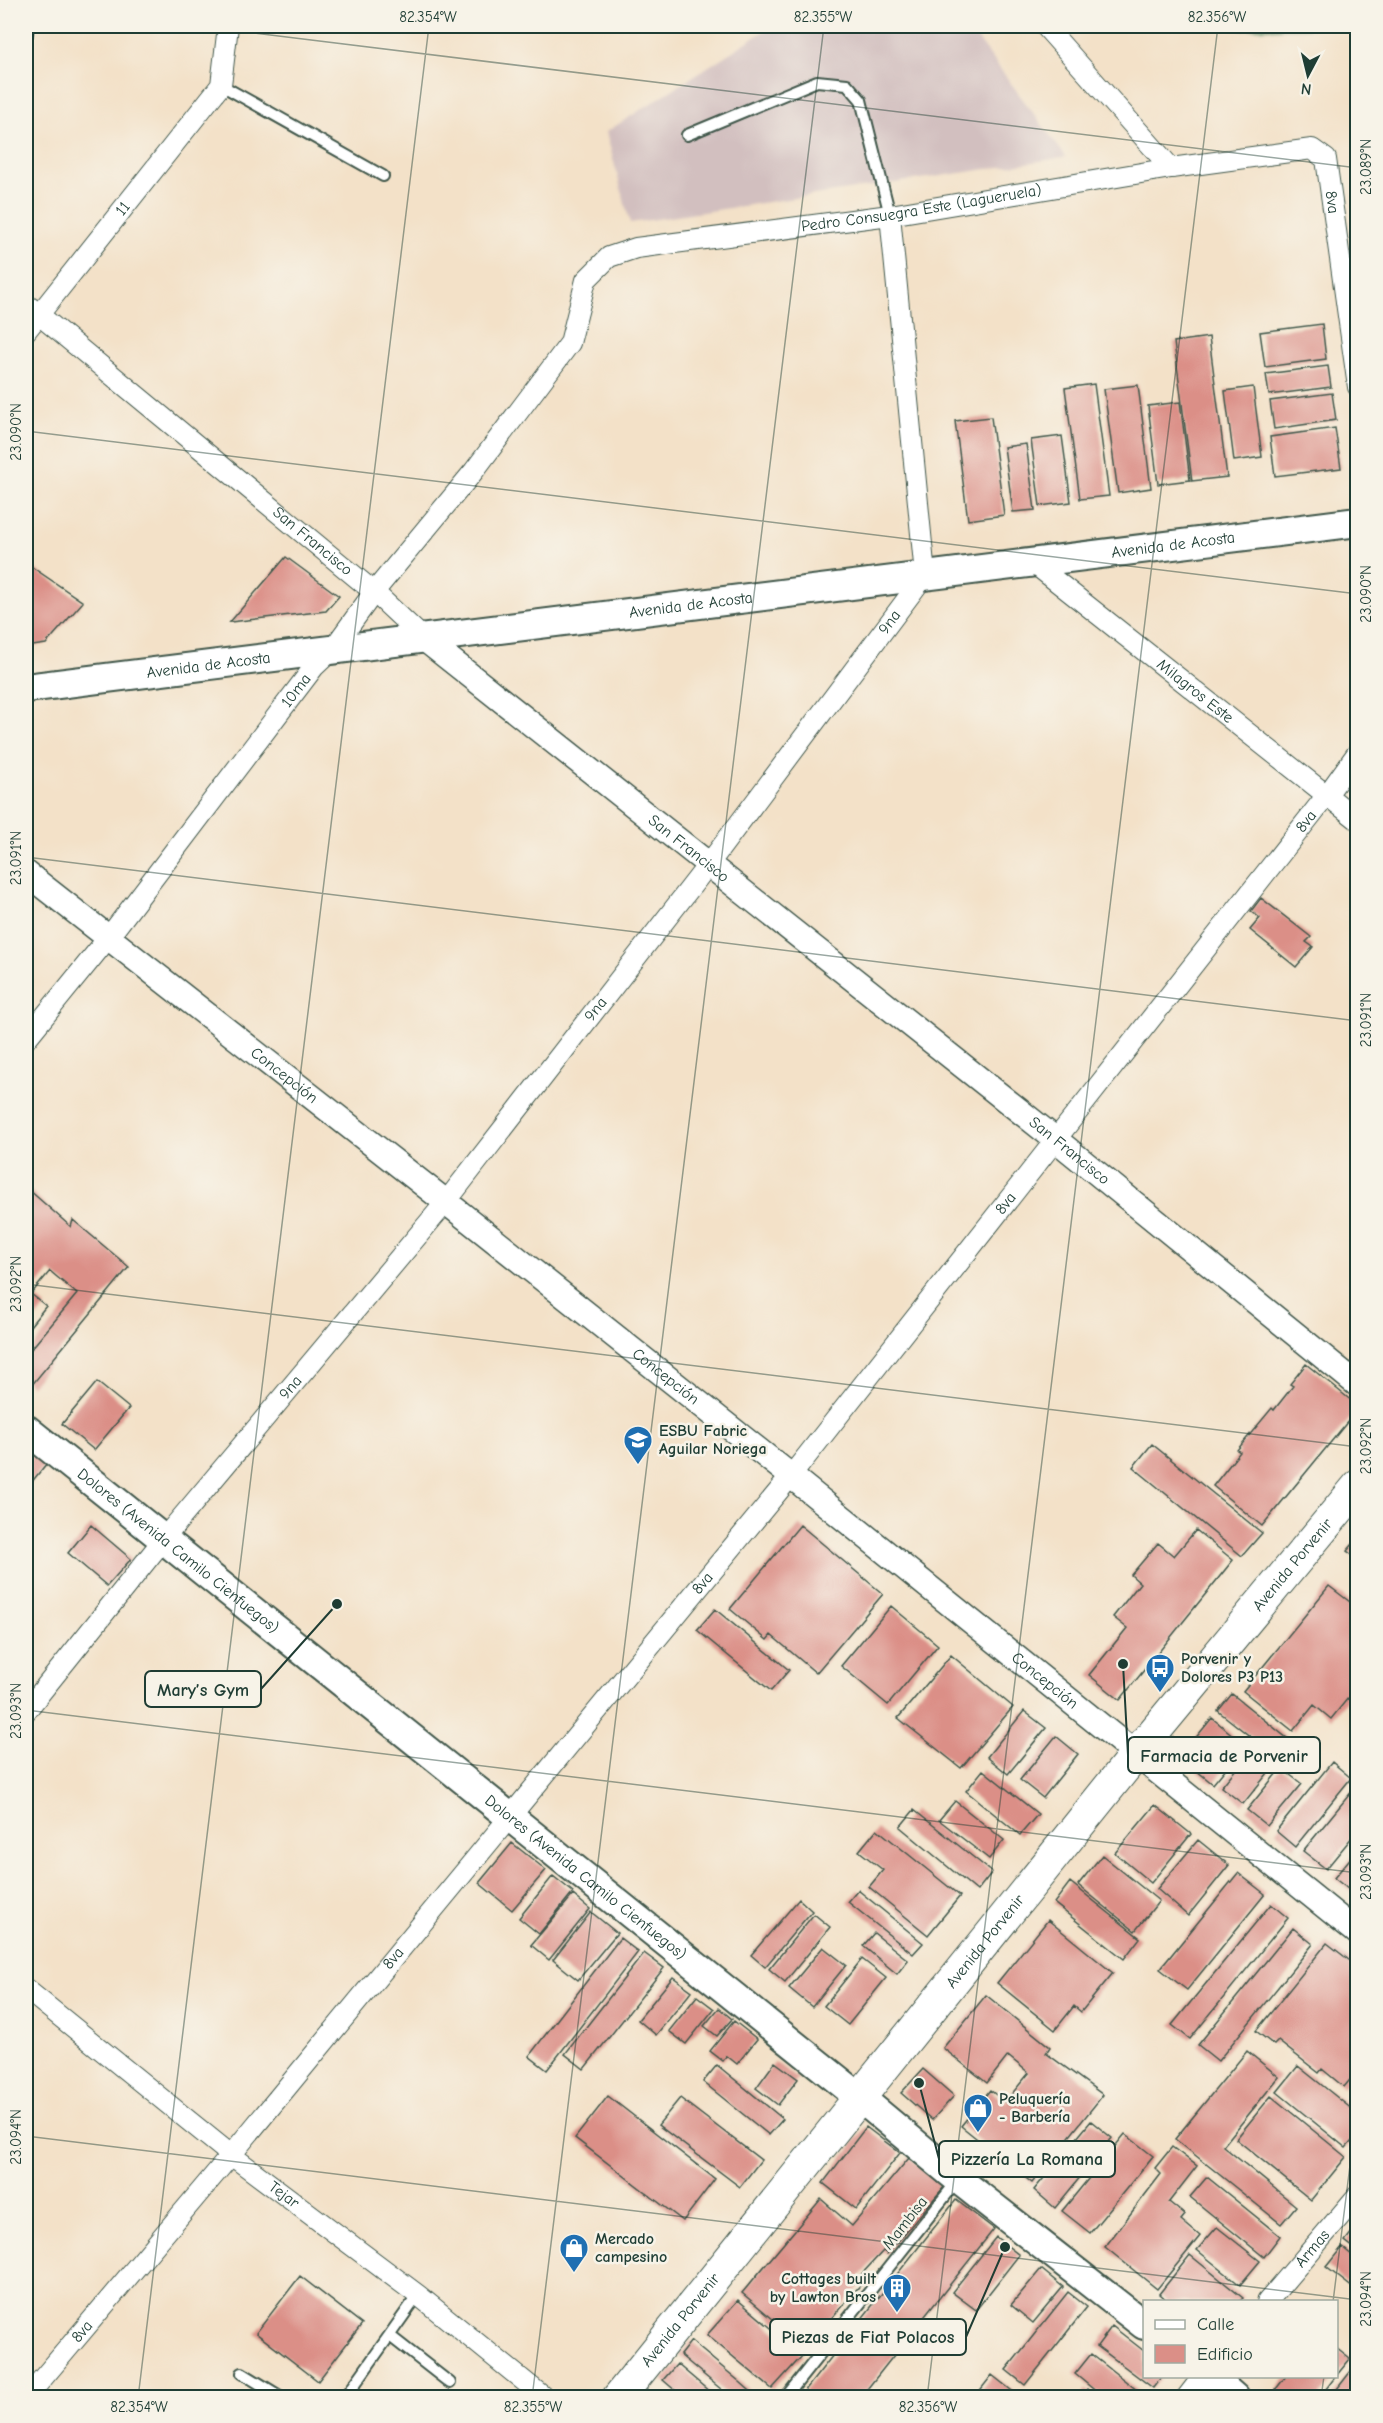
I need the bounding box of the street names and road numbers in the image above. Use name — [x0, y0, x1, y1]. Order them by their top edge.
street label: Pedro Consuegra Este (Lagueruela) — [800, 181, 1043, 235]
street label: 8va — [1322, 190, 1343, 215]
street label: 11 — [112, 198, 134, 219]
street label: San Francisco — [269, 503, 356, 579]
street label: Avenida de Acosta — [1110, 528, 1236, 562]
street label: Avenida de Acosta — [628, 589, 754, 622]
street label: 9na — [875, 607, 905, 638]
street label: Avenida de Acosta — [146, 649, 272, 682]
street label: Milagros Este — [1153, 655, 1237, 727]
street label: 10ma — [278, 670, 315, 711]
street label: 8va — [1292, 807, 1320, 836]
street label: San Francisco — [645, 811, 733, 886]
street label: 9na — [581, 994, 611, 1025]
street label: Concepción — [247, 1043, 321, 1107]
street label: San Francisco — [1026, 1113, 1113, 1189]
street label: 8va — [991, 1189, 1020, 1218]
street label: Concepción — [629, 1344, 703, 1408]
street label: 9na — [275, 1372, 306, 1403]
street label: Dolores (Avenida Camilo Cienfuegos) — [74, 1465, 282, 1637]
street label: Avenida Porvenir — [1249, 1515, 1337, 1615]
street label: 8va — [688, 1569, 717, 1598]
street label: Concepción — [1008, 1648, 1082, 1713]
street label: Dolores (Avenida Camilo Cienfuegos) — [481, 1791, 690, 1964]
street label: Avenida Porvenir — [942, 1890, 1029, 1992]
street label: 8va — [379, 1944, 408, 1973]
street label: Tejar — [265, 2177, 303, 2212]
street label: Mambisa — [879, 2193, 931, 2253]
street label: Armas — [1291, 2226, 1334, 2271]
street label: Avenida Porvenir — [638, 2269, 724, 2370]
street label: 8va — [68, 2317, 96, 2346]

